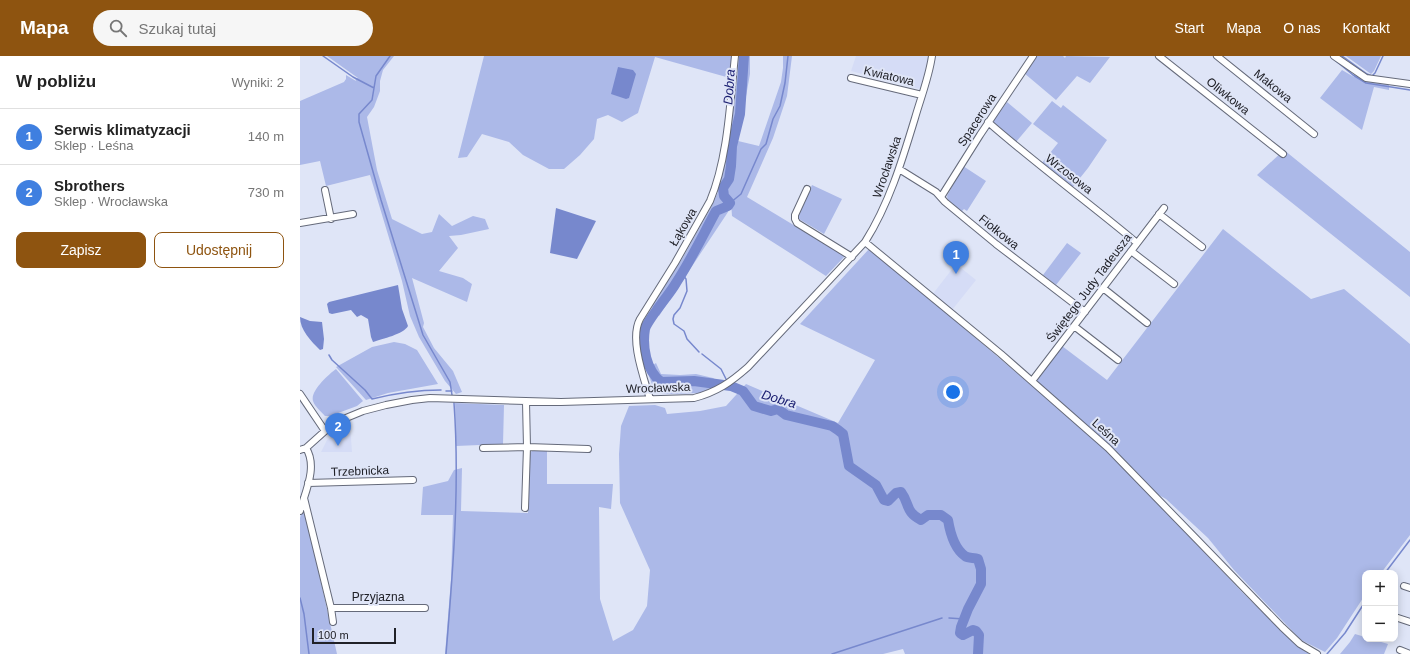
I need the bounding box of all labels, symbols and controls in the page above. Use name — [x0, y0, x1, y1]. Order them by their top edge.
search box — [93, 10, 373, 46]
text: Mapa — [20, 17, 69, 38]
icon: search — [107, 17, 129, 39]
text: Szukaj tutaj — [139, 20, 216, 37]
text: Start — [1175, 20, 1204, 36]
text: Mapa — [1226, 20, 1261, 36]
text: O nas — [1283, 20, 1321, 36]
text: Kontakt — [1343, 20, 1390, 36]
street label: Kwiatowa — [862, 63, 916, 89]
street label: Makowa — [1251, 66, 1295, 106]
water label: Dobra — [720, 69, 738, 105]
text: W pobliżu — [16, 72, 96, 91]
street label: Oliwkowa — [1204, 74, 1253, 118]
text: Wyniki: 2 — [231, 75, 284, 90]
street label: Spacerowa — [955, 91, 999, 149]
text: Serwis klimatyzacji — [54, 121, 191, 138]
text: 1 — [25, 129, 33, 144]
text: 140 m — [248, 129, 284, 144]
street label: Wrocławska — [870, 134, 904, 200]
text: Sklep · Leśna — [54, 138, 134, 153]
street label: Wrzosowa — [1043, 151, 1096, 197]
text: Sbrothers — [54, 177, 125, 194]
text: 2 — [25, 185, 33, 200]
text: 730 m — [248, 185, 284, 200]
text: Sklep · Wrocławska — [54, 194, 168, 209]
street label: Łąkowa — [667, 205, 700, 248]
street label: Fiołkowa — [976, 212, 1022, 253]
street label: Świętego Judy Tadeusza — [1043, 230, 1135, 345]
button: Zapisz — [16, 232, 146, 268]
button: Udostępnij — [154, 232, 284, 268]
pin: 1 — [943, 241, 969, 274]
street label: Wrocławska — [626, 380, 691, 396]
your location — [943, 382, 963, 402]
water label: Dobra — [760, 387, 798, 411]
pin: 2 — [325, 413, 351, 446]
street label: Leśna — [1089, 416, 1123, 448]
street label: Trzebnicka — [331, 463, 390, 479]
map controls — [1362, 570, 1398, 642]
button: + — [1362, 570, 1398, 606]
street label: Przyjazna — [352, 590, 405, 604]
button: − — [1362, 606, 1398, 642]
scale bar — [312, 626, 396, 645]
text: 100 m — [318, 629, 349, 641]

